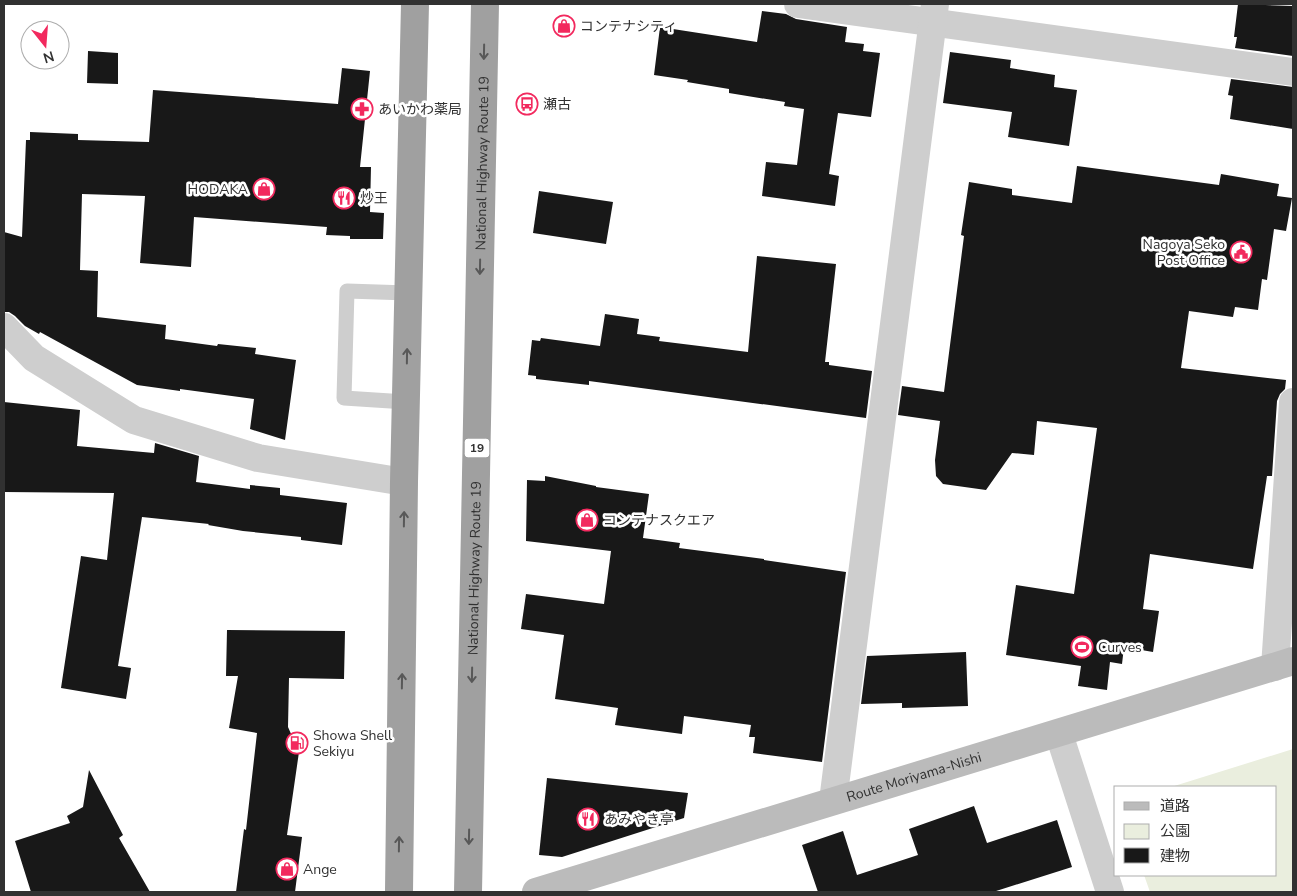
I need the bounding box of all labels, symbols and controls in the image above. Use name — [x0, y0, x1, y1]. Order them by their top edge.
shop icon: コンテナシティ — [552, 14, 576, 38]
place label: コンテナシティ — [580, 17, 677, 36]
north arrow — [20, 20, 70, 70]
one-way arrow — [479, 44, 489, 60]
text: N — [41, 46, 56, 68]
street label: National Highway Route 19 — [471, 76, 493, 250]
bus stop icon: 瀬古 — [515, 92, 539, 116]
place label: 瀬古 — [543, 95, 571, 114]
pharmacy icon: あいかわ薬局 — [350, 97, 374, 121]
place label: あいかわ薬局 — [378, 100, 462, 119]
shop icon: HODAKA — [252, 177, 276, 201]
place label: HODAKA — [188, 180, 248, 199]
restaurant icon: 炒王 — [332, 186, 356, 210]
place label: 炒王 — [360, 189, 388, 208]
place label: Nagoya Seko Post Office — [1143, 235, 1225, 270]
public building icon: Nagoya Seko Post Office — [1229, 240, 1253, 264]
one-way arrow — [475, 259, 485, 275]
one-way arrow — [402, 348, 412, 364]
road number: 19 — [464, 438, 490, 458]
street label: National Highway Route 19 — [463, 481, 485, 655]
shop icon: コンテナスクエア — [575, 508, 599, 532]
one-way arrow — [399, 511, 409, 527]
place label: コンテナスクエア — [603, 511, 715, 530]
sports icon: Curves — [1070, 635, 1094, 659]
place label: Curves — [1098, 638, 1142, 657]
one-way arrow — [467, 666, 477, 683]
one-way arrow — [397, 673, 406, 689]
place label: Showa Shell Sekiyu — [313, 726, 393, 761]
fuel station icon: Showa Shell Sekiyu — [285, 731, 309, 755]
street label: Route Moriyama-Nishi — [844, 747, 984, 806]
legend — [1114, 786, 1277, 876]
text: 道路 — [1160, 796, 1190, 816]
restaurant icon: あみやき亭 — [576, 807, 600, 831]
place label: あみやき亭 — [604, 810, 674, 829]
text: 公園 — [1160, 821, 1190, 841]
one-way arrow — [464, 829, 474, 845]
one-way arrow — [394, 836, 404, 852]
text: 建物 — [1160, 846, 1190, 866]
shop icon: Ange — [275, 857, 299, 881]
place label: Ange — [303, 860, 337, 879]

